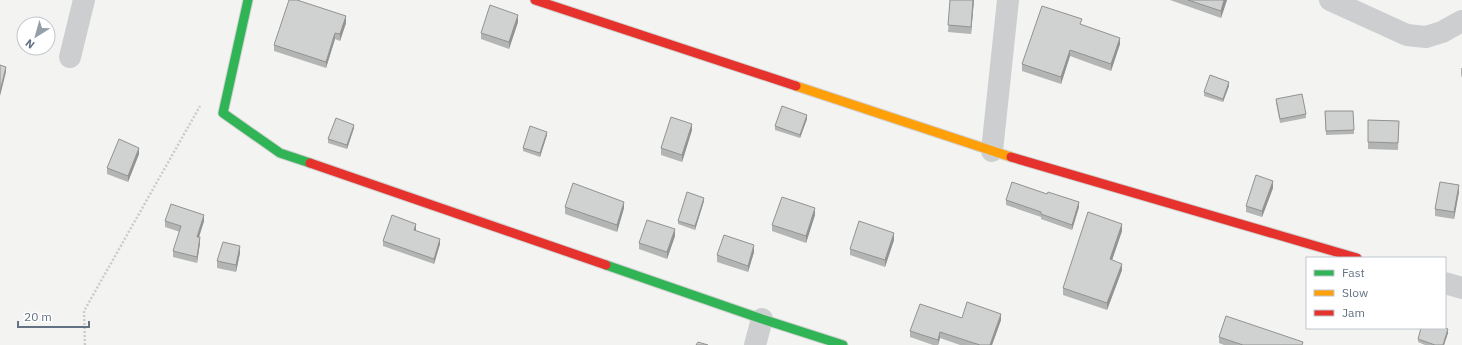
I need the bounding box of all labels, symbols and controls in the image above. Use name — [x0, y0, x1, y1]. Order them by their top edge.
north arrow — [16, 16, 56, 56]
text: N — [23, 36, 37, 52]
legend — [1306, 257, 1446, 329]
text: Fast — [1342, 265, 1365, 280]
text: Slow — [1342, 285, 1368, 300]
scale bar — [18, 303, 89, 329]
text: Jam — [1342, 305, 1365, 320]
text: 20 m — [24, 309, 52, 324]

